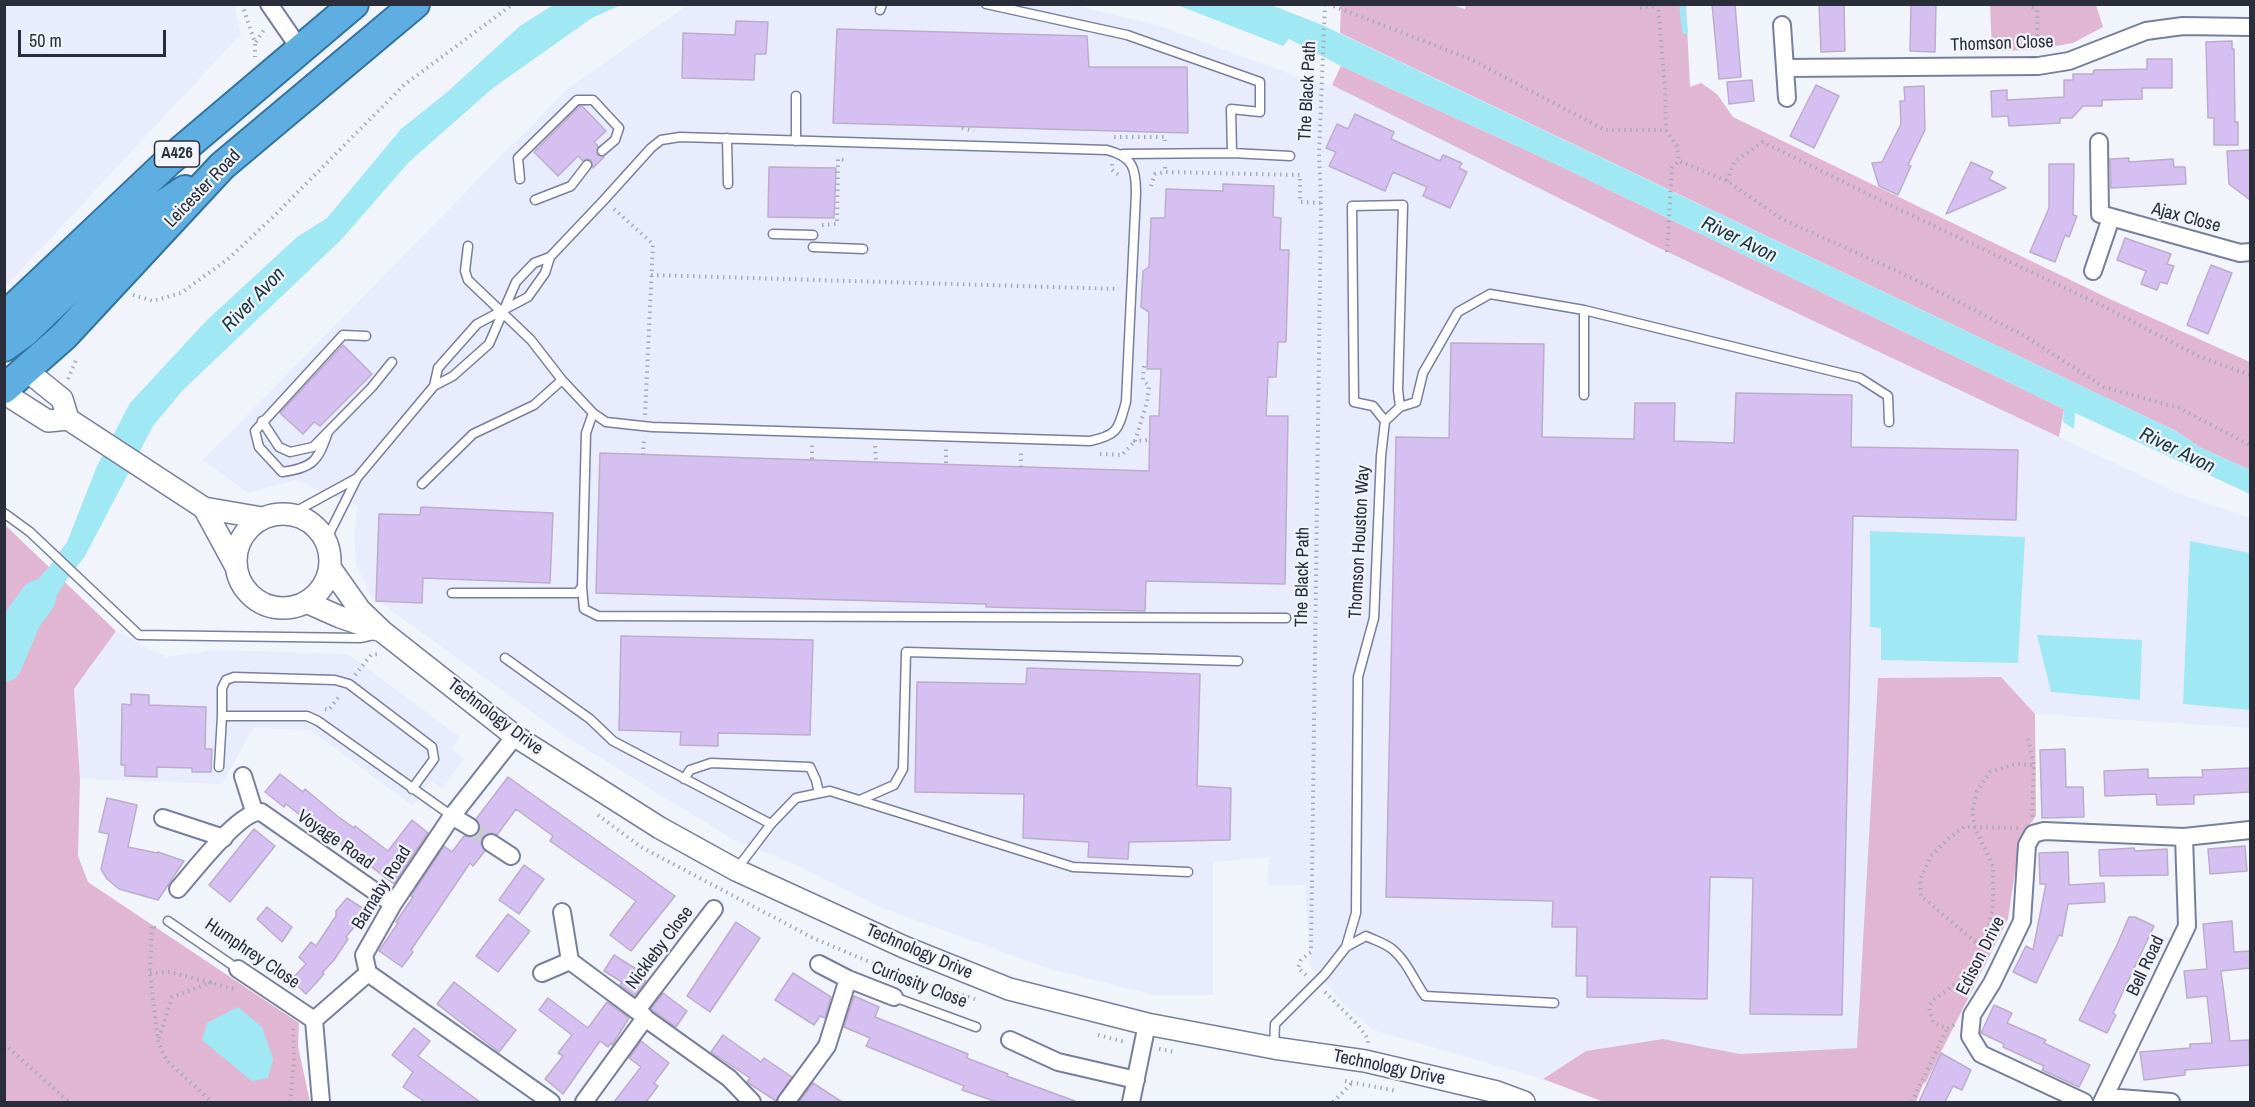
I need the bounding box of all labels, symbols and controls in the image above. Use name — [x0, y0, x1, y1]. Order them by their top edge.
scale bar — [21, 18, 170, 56]
text: 50 m — [29, 28, 62, 53]
street label: Thomson Close — [1950, 31, 2054, 57]
street label: The Black Path — [1295, 40, 1321, 142]
road number: A426 — [154, 141, 200, 167]
street label: Leicester Road — [160, 145, 246, 233]
street label: Ajax Close — [2149, 198, 2223, 238]
water label: River Avon — [1697, 212, 1781, 268]
water label: River Avon — [217, 263, 291, 337]
water label: River Avon — [2135, 423, 2219, 479]
street label: Thomson Houston Way — [1345, 465, 1375, 619]
street label: The Black Path — [1291, 527, 1315, 627]
street label: Technology Drive — [443, 674, 547, 760]
street label: Voyage Road — [293, 806, 377, 874]
street label: Barnaby Road — [348, 842, 416, 934]
street label: Nickleby Close — [622, 902, 698, 994]
street label: Edison Drive — [1952, 913, 2010, 999]
street label: Humphrey Close — [200, 914, 304, 994]
street label: Technology Drive — [862, 920, 976, 984]
street label: Bell Road — [2123, 932, 2169, 1000]
street label: Curiosity Close — [868, 957, 970, 1013]
street label: Technology Drive — [1331, 1046, 1447, 1090]

